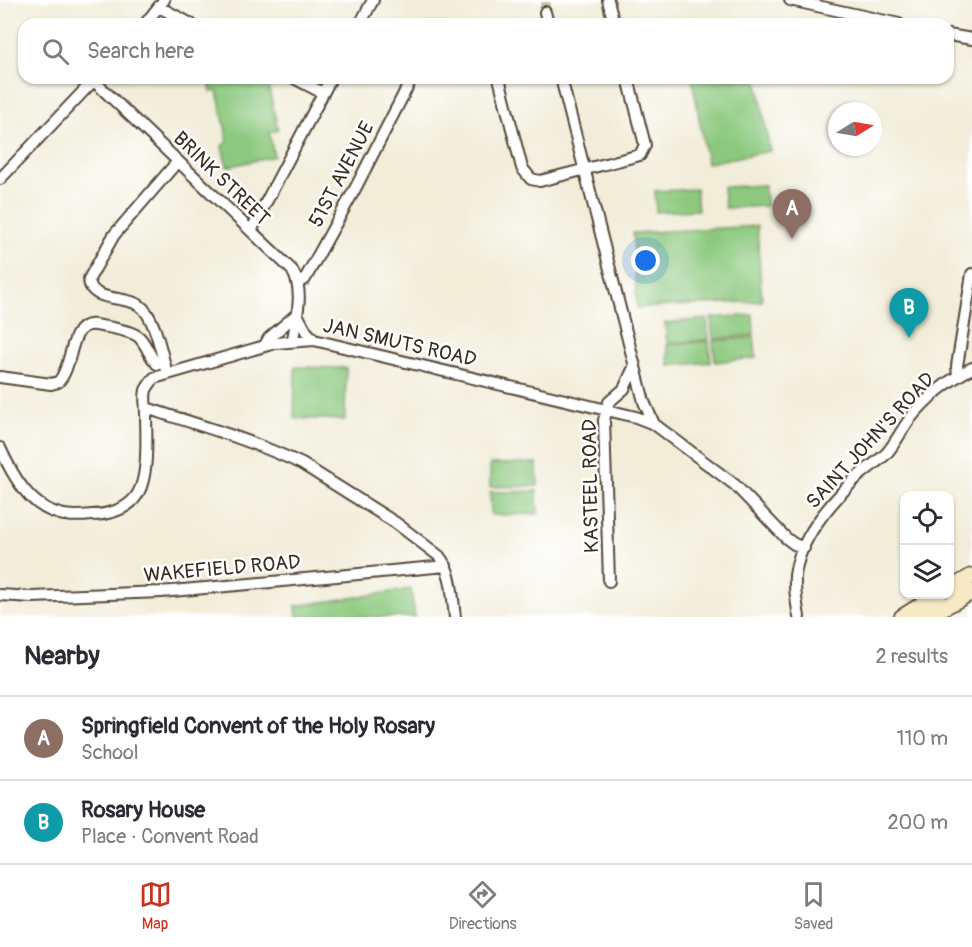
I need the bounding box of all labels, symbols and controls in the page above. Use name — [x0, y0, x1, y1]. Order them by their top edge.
search box — [18, 18, 954, 84]
icon: search — [39, 35, 72, 68]
text: Search here — [87, 37, 194, 65]
north arrow — [828, 102, 882, 156]
street label: 51ST AVENUE — [303, 117, 380, 231]
street label: BRINK STREET — [168, 126, 275, 231]
pin: A — [772, 190, 812, 239]
your location — [631, 246, 660, 275]
pin: B — [890, 288, 928, 338]
street label: JAN SMUTS ROAD — [321, 313, 479, 372]
street label: SAINT JOHN'S ROAD — [801, 367, 940, 514]
street label: KASTEEL ROAD — [577, 419, 604, 553]
map controls — [900, 491, 954, 599]
button: locate — [900, 491, 954, 545]
button: layers — [900, 545, 954, 599]
street label: WAKEFIELD ROAD — [143, 549, 302, 588]
text: Nearby — [24, 640, 100, 672]
text: 2 results — [876, 644, 948, 669]
text: Springfield Convent of the Holy Rosary — [81, 712, 435, 740]
text: A — [37, 726, 50, 751]
text: 110 m — [897, 726, 948, 751]
text: School — [81, 740, 138, 765]
text: Rosary House — [81, 796, 205, 824]
text: B — [38, 810, 49, 835]
text: 200 m — [887, 810, 948, 835]
text: Place · Convent Road — [81, 824, 259, 849]
tab: Map — [139, 878, 172, 934]
tab: Directions — [449, 878, 517, 934]
tab: Saved — [794, 878, 833, 934]

